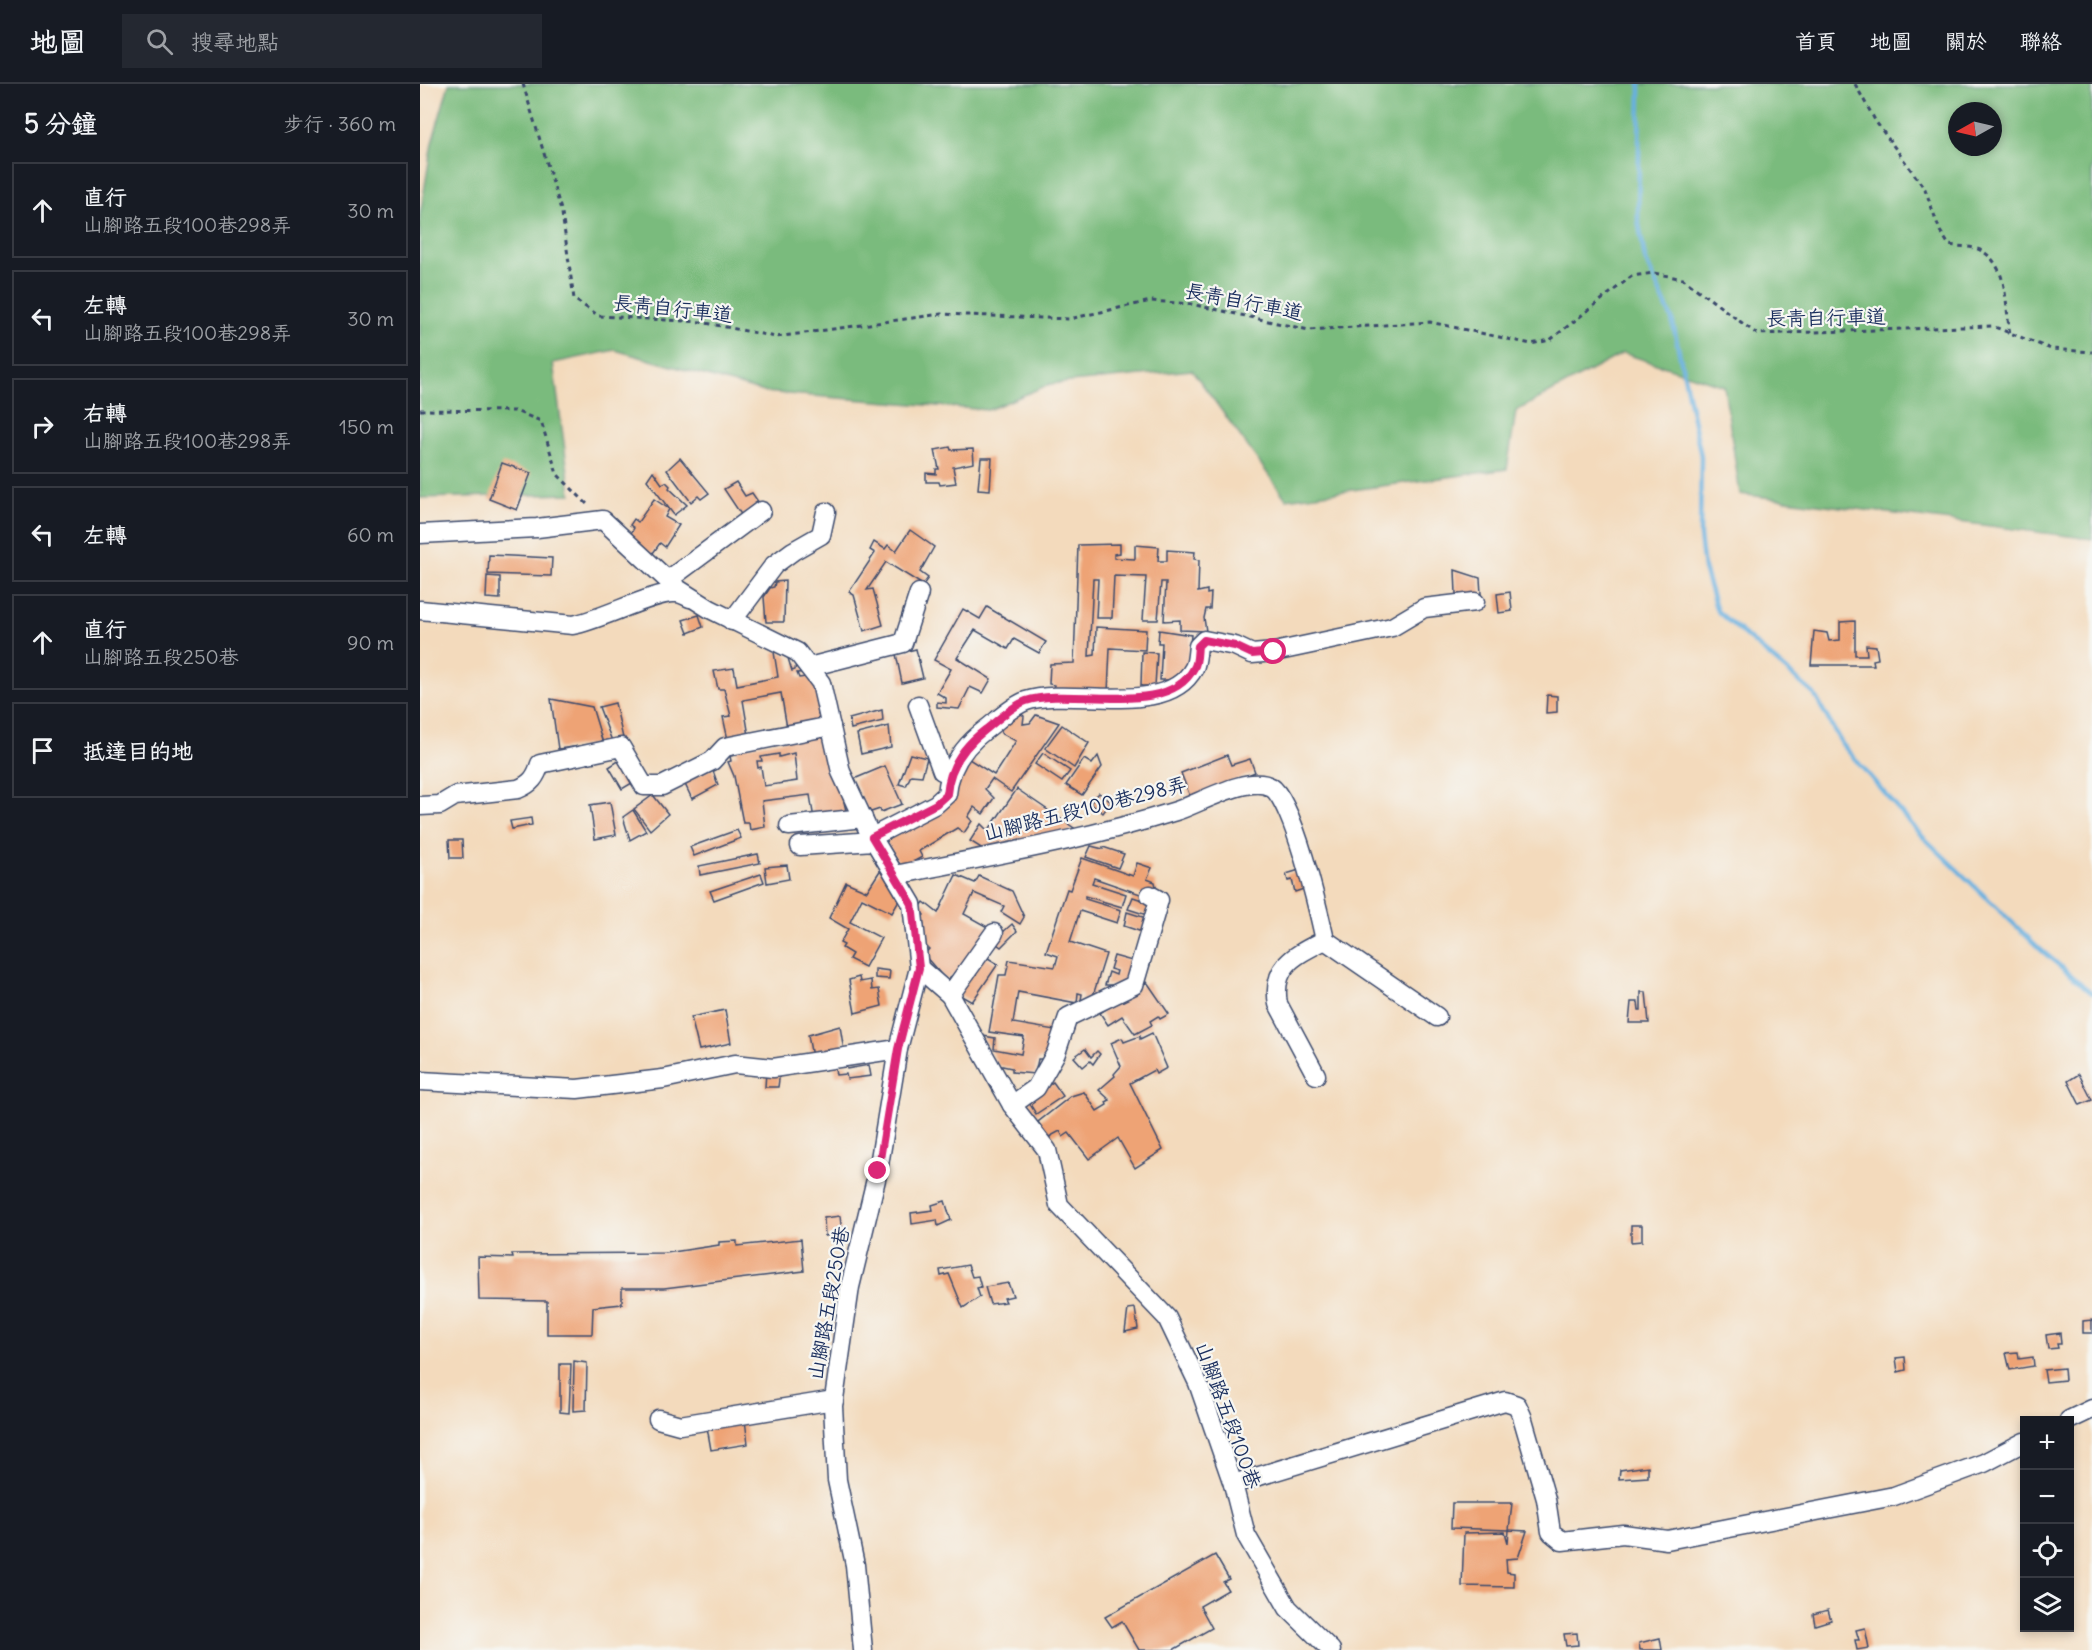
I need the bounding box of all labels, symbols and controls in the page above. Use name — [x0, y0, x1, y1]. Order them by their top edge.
search box — [122, 14, 542, 68]
text: 地圖 — [30, 24, 86, 60]
icon: search — [143, 25, 176, 58]
text: 搜尋地點 — [191, 28, 279, 56]
text: 首頁 — [1795, 28, 1837, 55]
text: 地圖 — [1870, 28, 1912, 55]
text: 關於 — [1945, 28, 1987, 55]
text: 聯絡 — [2020, 28, 2062, 55]
north arrow — [1948, 102, 2002, 156]
text: 5 分鐘 — [24, 107, 97, 140]
text: 步行 · 360 m — [284, 111, 396, 136]
text: 直行 — [83, 183, 127, 211]
icon: ahead — [26, 194, 59, 227]
text: 30 m — [347, 198, 394, 223]
text: 山腳路五段100巷298弄 — [83, 212, 291, 237]
street label: 長青自行車道 — [1183, 277, 1305, 325]
street label: 長青自行車道 — [612, 289, 734, 327]
text: 左轉 — [83, 291, 127, 319]
icon: left — [26, 302, 59, 335]
street label: 長青自行車道 — [1766, 303, 1886, 331]
text: 30 m — [347, 306, 394, 331]
text: 山腳路五段100巷298弄 — [83, 320, 291, 345]
text: 右轉 — [83, 399, 127, 427]
icon: right — [26, 410, 59, 443]
text: 150 m — [339, 414, 394, 439]
text: 山腳路五段100巷298弄 — [83, 428, 291, 453]
icon: left — [26, 518, 59, 551]
text: 左轉 — [83, 521, 127, 549]
text: 60 m — [347, 522, 394, 547]
text: 直行 — [83, 615, 127, 643]
icon: ahead — [26, 626, 59, 659]
text: 90 m — [347, 630, 394, 655]
route start — [1260, 638, 1286, 664]
text: 山腳路五段250巷 — [83, 644, 239, 669]
icon: arrive — [26, 734, 59, 767]
text: 抵達目的地 — [83, 737, 193, 765]
street label: 山腳路五段100巷298弄 — [981, 771, 1189, 845]
route end — [864, 1157, 890, 1183]
street label: 山腳路五段250巷 — [802, 1223, 854, 1382]
street label: 山腳路五段100巷 — [1191, 1338, 1267, 1493]
map controls — [2020, 1416, 2074, 1632]
button: + — [2020, 1416, 2074, 1470]
button: − — [2020, 1470, 2074, 1524]
button: locate — [2020, 1524, 2074, 1578]
button: layers — [2020, 1578, 2074, 1632]

